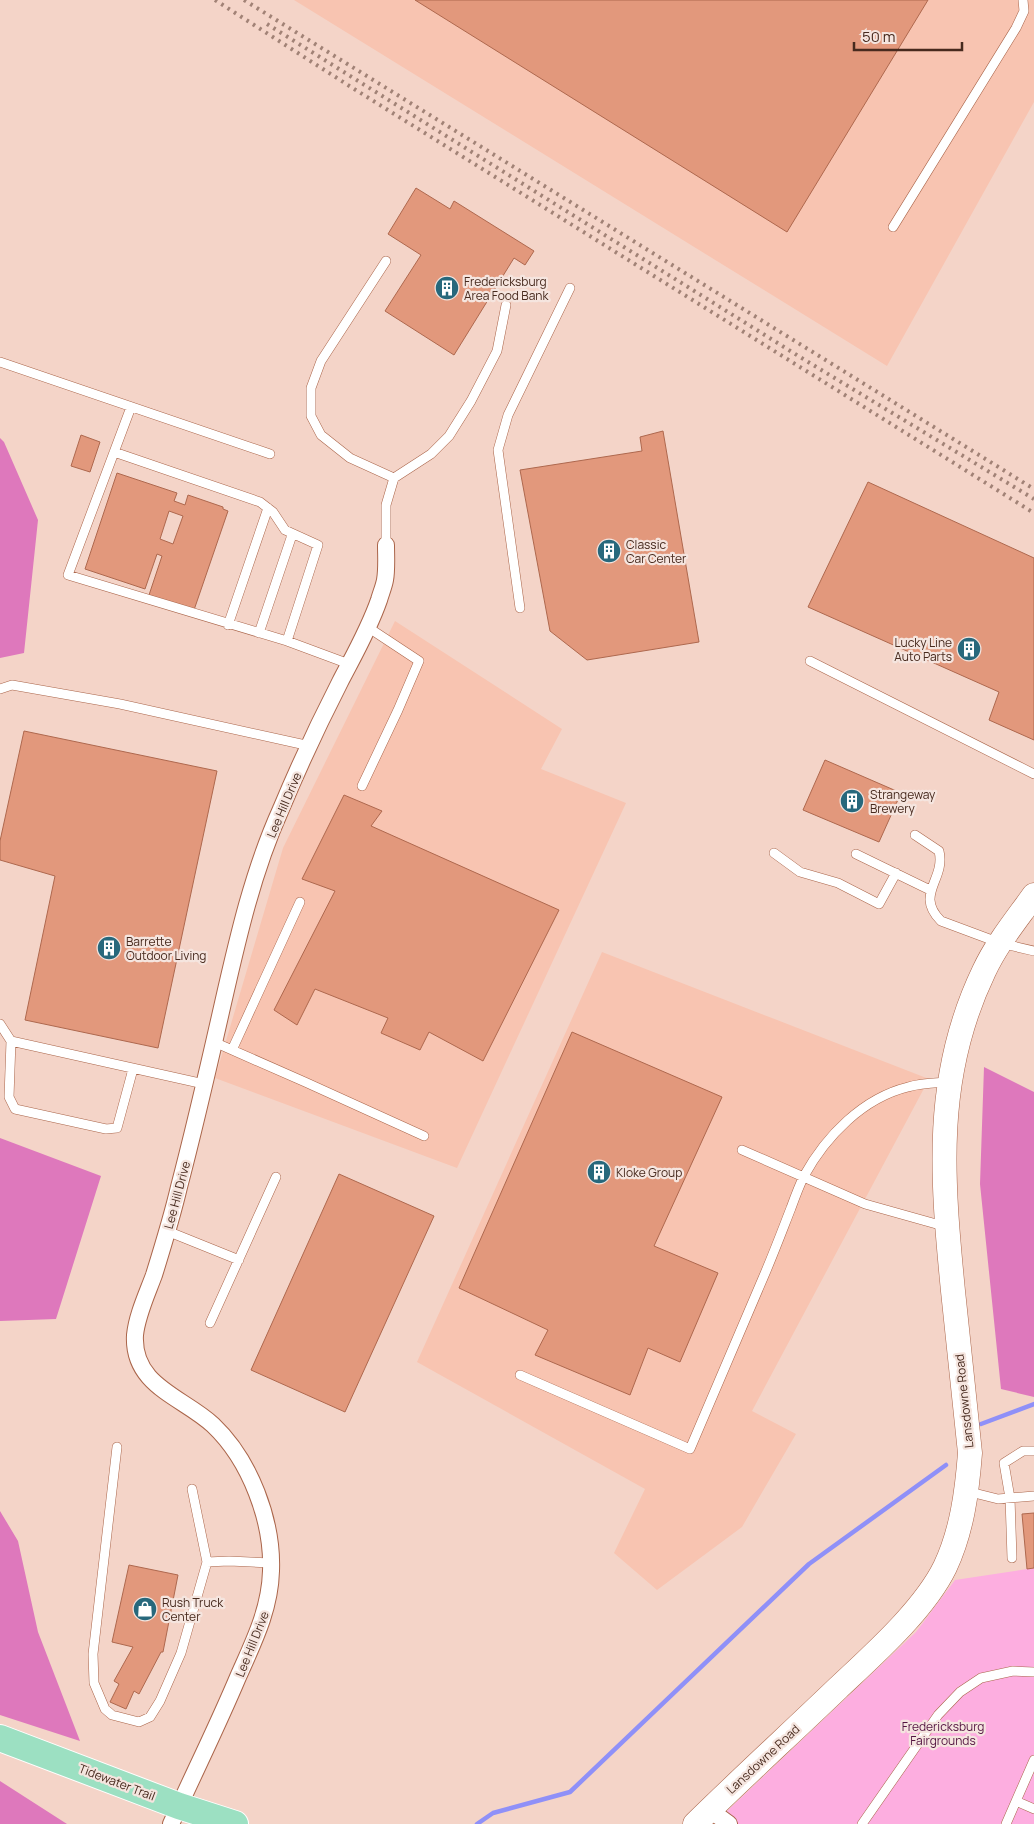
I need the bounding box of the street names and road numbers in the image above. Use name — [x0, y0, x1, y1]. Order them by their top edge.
street label: Lee Hill Drive — [263, 770, 305, 840]
street label: Lee Hill Drive — [160, 1159, 194, 1231]
street label: Lansdowne Road — [951, 1353, 977, 1449]
street label: Lee Hill Drive — [231, 1609, 273, 1679]
street label: Lansdowne Road — [723, 1721, 803, 1797]
street label: Tidewater Trail — [76, 1760, 158, 1804]

